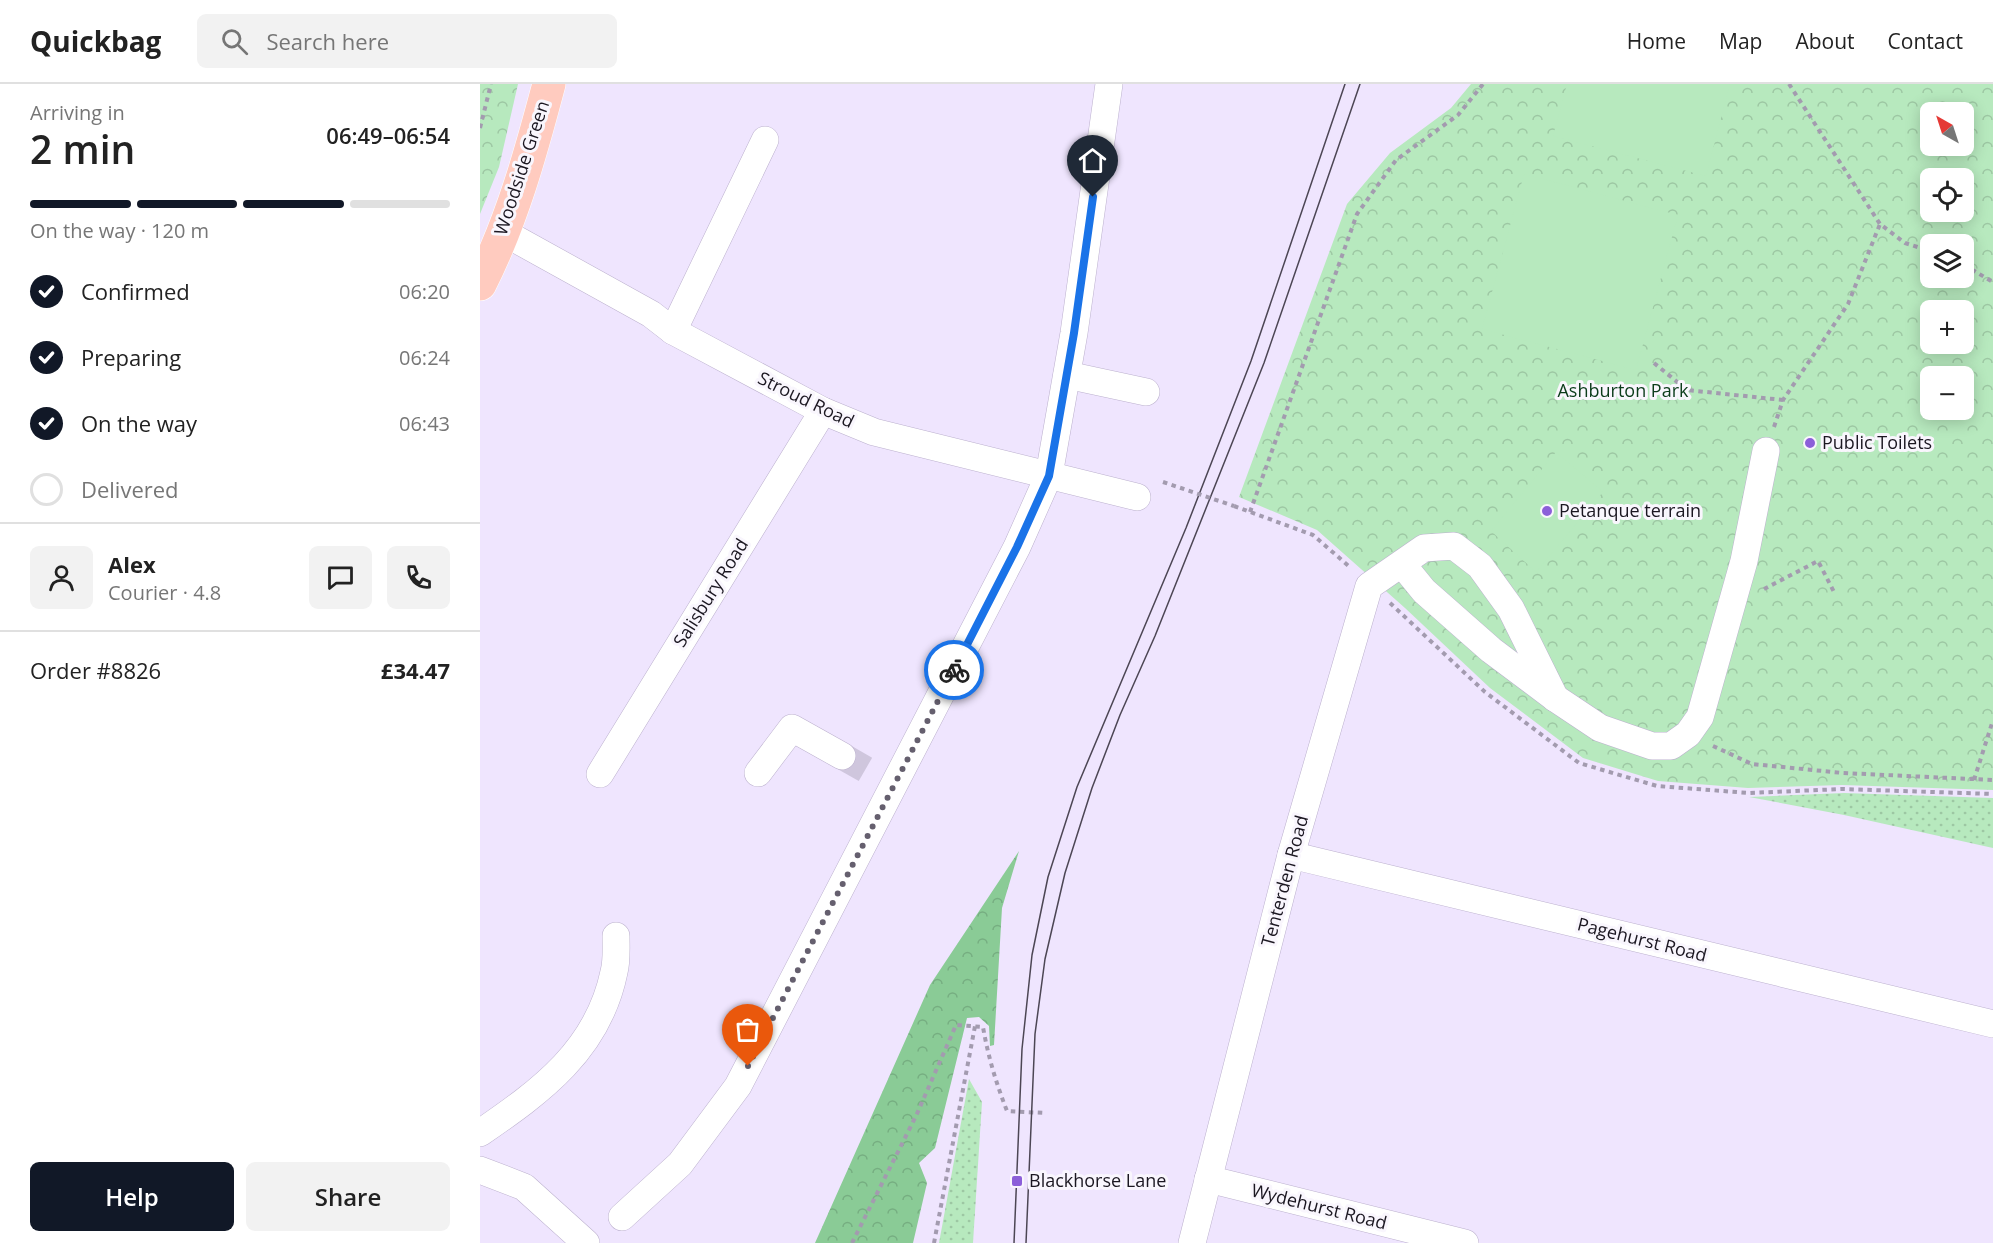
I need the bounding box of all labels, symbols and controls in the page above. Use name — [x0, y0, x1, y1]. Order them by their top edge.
search box — [197, 14, 617, 68]
text: Quickbag — [30, 22, 161, 60]
icon: search — [218, 25, 251, 58]
text: Search here — [266, 26, 389, 56]
text: Home — [1627, 27, 1686, 55]
text: Map — [1719, 27, 1762, 55]
text: About — [1795, 27, 1855, 55]
text: Contact — [1888, 27, 1963, 55]
street label: Woodside Green — [488, 97, 554, 238]
text: Arriving in — [30, 99, 125, 126]
north arrow — [1920, 102, 1974, 156]
map controls — [1920, 102, 1974, 420]
text: 06:49–06:54 — [326, 120, 450, 150]
text: 2 min — [30, 122, 135, 175]
pin — [1067, 135, 1118, 197]
icon: home — [1076, 144, 1109, 177]
button: locate — [1920, 168, 1974, 222]
text: On the way · 120 m — [30, 217, 209, 244]
button: layers — [1920, 234, 1974, 288]
icon: check — [30, 275, 63, 308]
text: Confirmed — [81, 276, 190, 306]
text: 06:20 — [399, 278, 450, 305]
button: + — [1920, 300, 1974, 354]
icon: check — [30, 341, 63, 374]
text: Preparing — [81, 342, 181, 372]
text: 06:24 — [399, 344, 450, 371]
street label: Stroud Road — [754, 365, 859, 433]
button: − — [1920, 366, 1974, 420]
park label: Ashburton Park — [1557, 378, 1689, 402]
icon: check — [30, 407, 63, 440]
text: On the way — [81, 408, 197, 438]
text: 06:43 — [399, 410, 450, 437]
place label: Public Toilets — [1822, 430, 1932, 454]
marker: Public Toilets — [1803, 436, 1817, 450]
text: Delivered — [81, 474, 179, 504]
place label: Petanque terrain — [1559, 498, 1701, 522]
marker: Petanque terrain — [1540, 504, 1554, 518]
street label: Salisbury Road — [667, 534, 753, 651]
button: person — [30, 546, 93, 609]
button: chat — [309, 546, 372, 609]
button: phone — [387, 546, 450, 609]
text: Alex — [108, 549, 156, 579]
text: Courier · 4.8 — [108, 579, 221, 606]
courier — [924, 640, 984, 700]
icon: bike — [938, 654, 971, 687]
text: Order #8826 — [30, 655, 161, 685]
text: £34.47 — [381, 655, 450, 685]
street label: Tenterden Road — [1255, 813, 1313, 949]
street label: Pagehurst Road — [1575, 911, 1710, 967]
pin — [722, 1004, 773, 1066]
icon: bag — [731, 1013, 764, 1046]
button: Help — [30, 1162, 234, 1231]
button: Share — [246, 1162, 450, 1231]
place label: Blackhorse Lane — [1029, 1168, 1166, 1192]
marker: Blackhorse Lane — [1010, 1174, 1024, 1188]
street label: Wydehurst Road — [1249, 1178, 1389, 1234]

